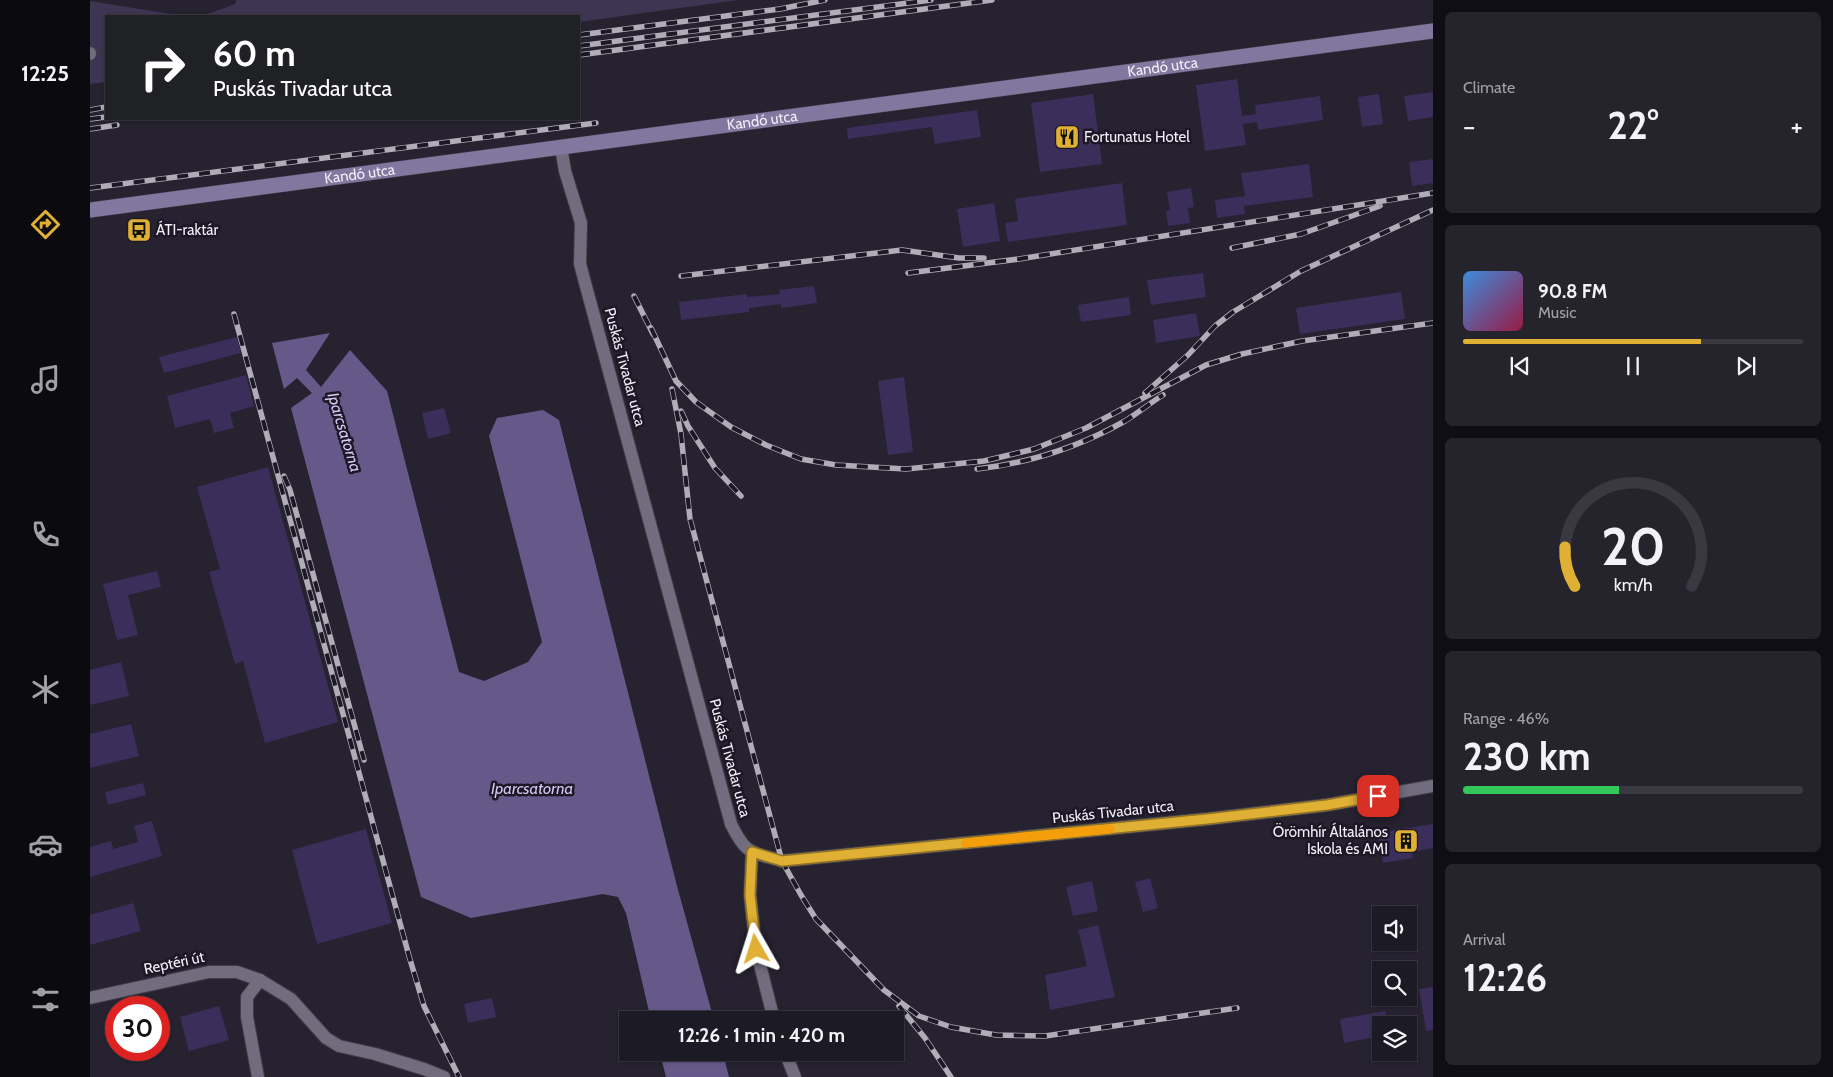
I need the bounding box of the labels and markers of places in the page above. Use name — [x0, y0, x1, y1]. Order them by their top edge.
restaurant icon: Fortunatus Hotel — [1054, 124, 1080, 150]
place label: Fortunatus Hotel — [1084, 128, 1190, 146]
bus stop icon: ÁTI-raktár — [126, 217, 152, 243]
place label: ÁTI-raktár — [156, 220, 218, 239]
pin — [1357, 775, 1399, 817]
place label: Örömhír Általános Iskola és AMI — [1273, 822, 1388, 858]
building icon: Örömhír Általános Iskola és AMI — [1393, 828, 1419, 854]

